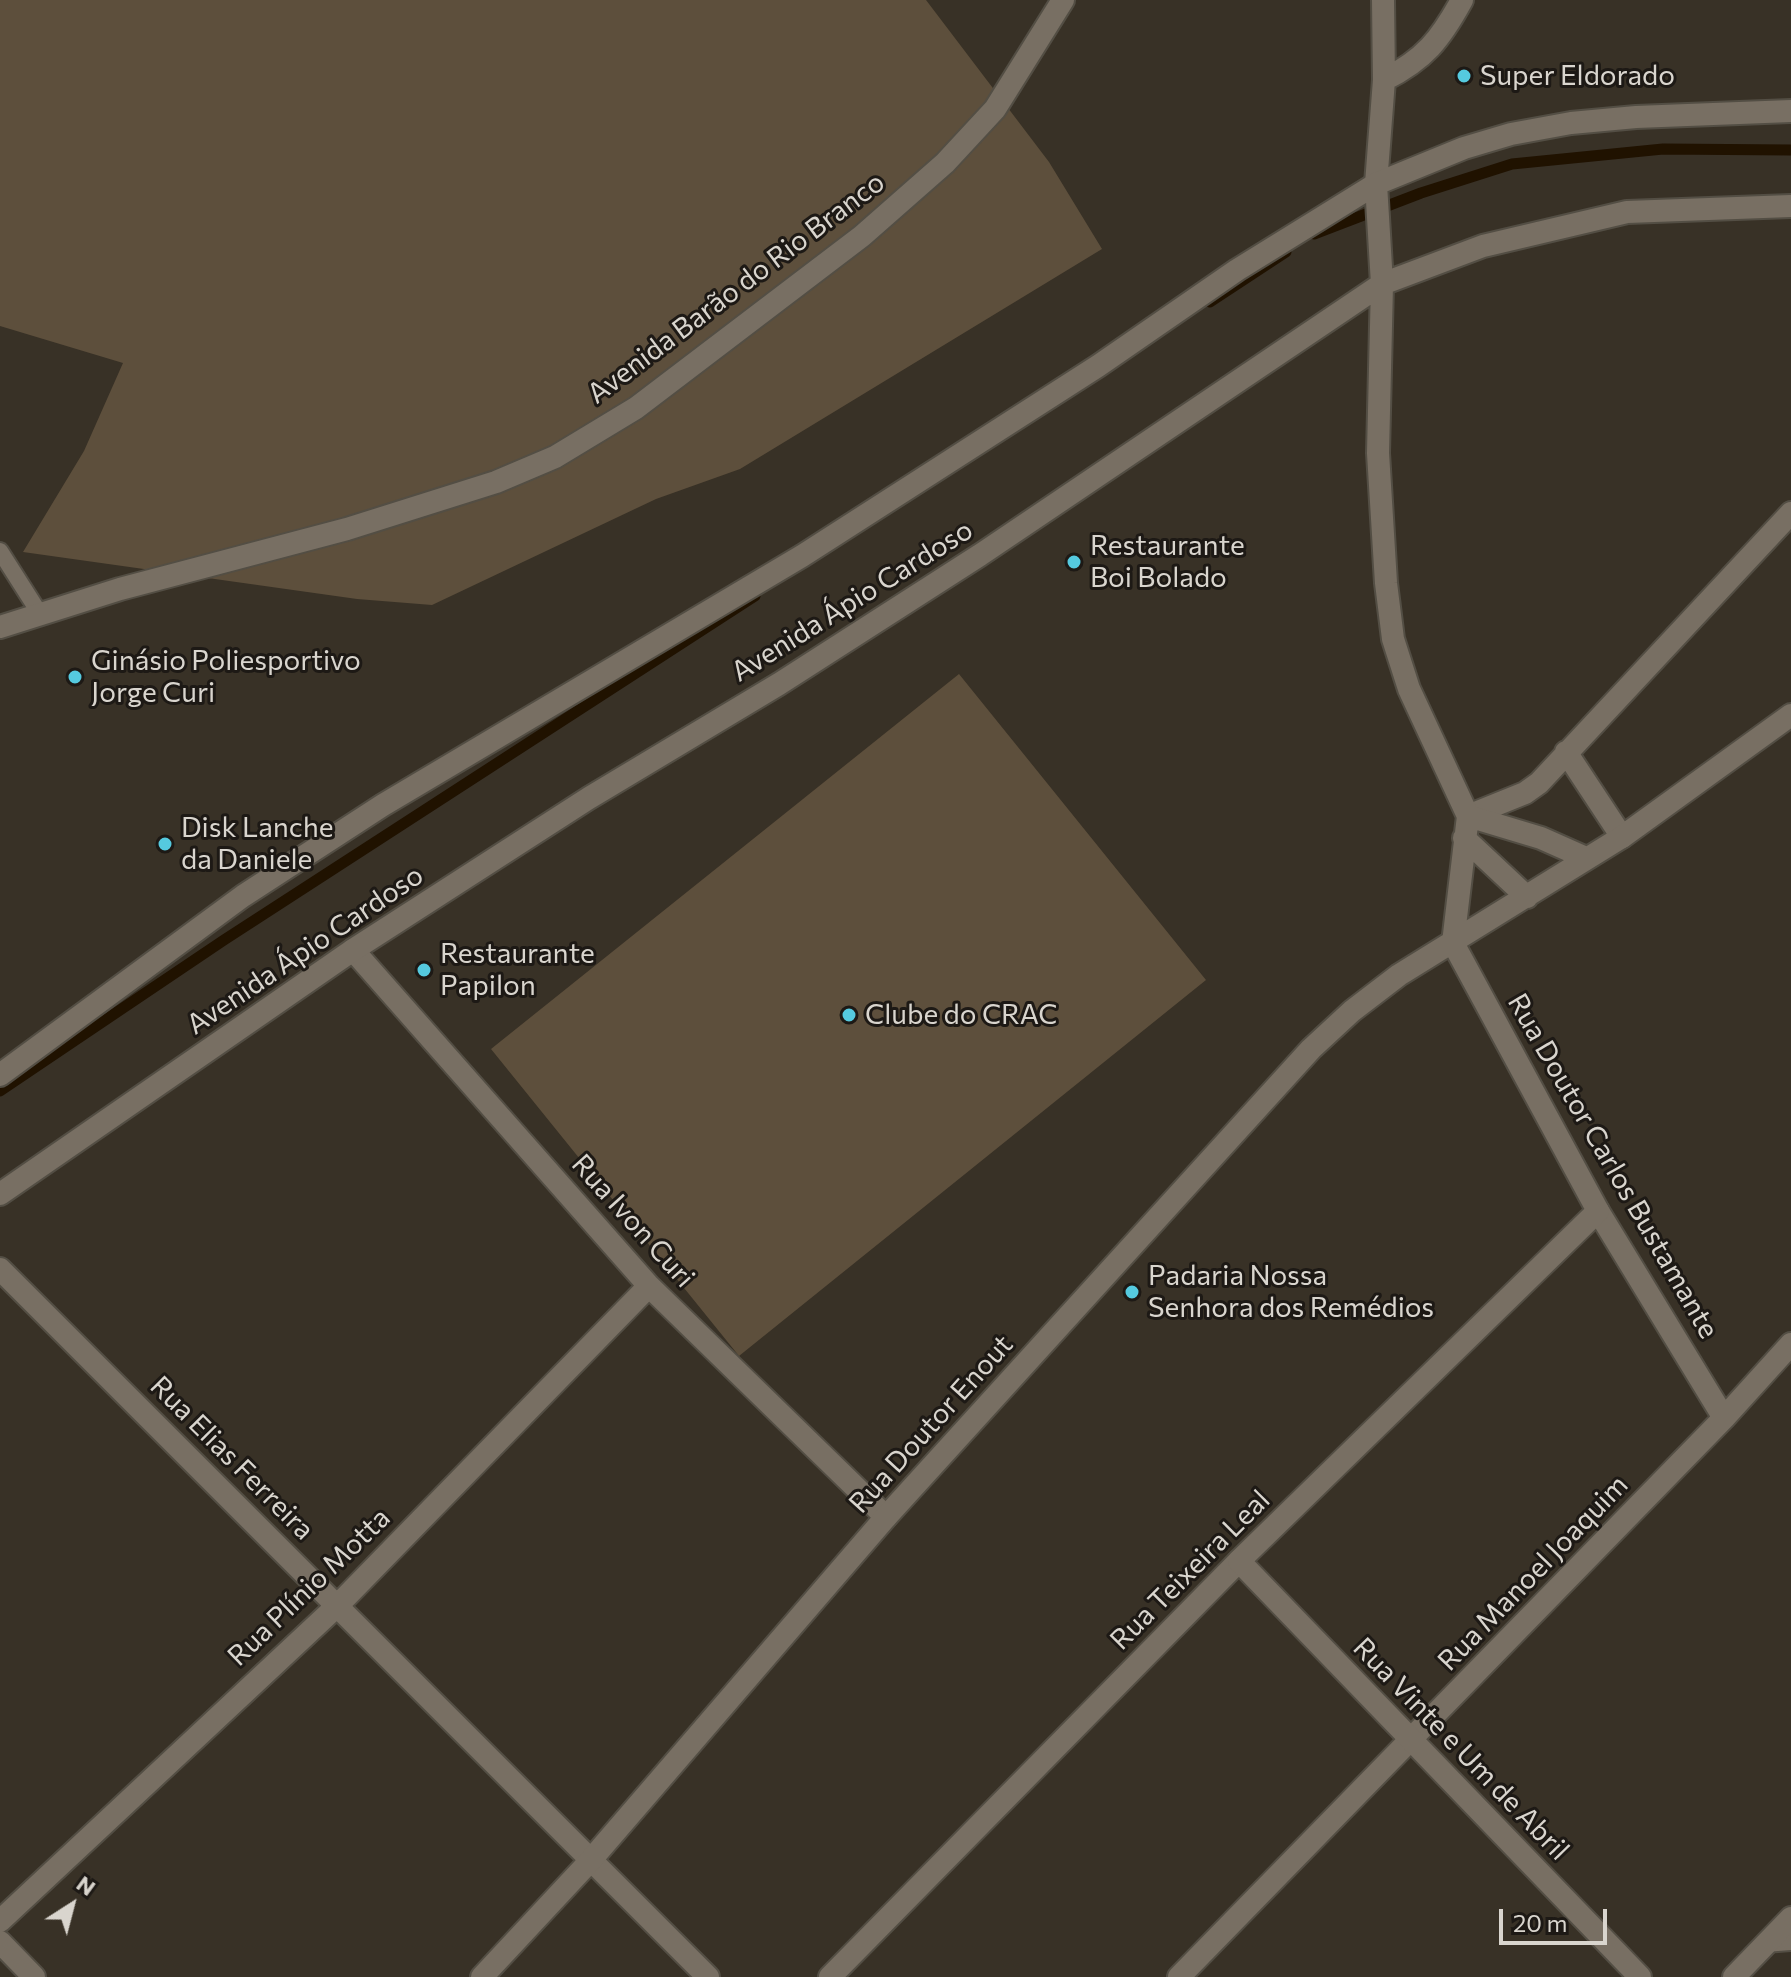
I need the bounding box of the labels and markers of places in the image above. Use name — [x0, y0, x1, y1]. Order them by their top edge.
place label: Super Eldorado — [1480, 59, 1675, 93]
marker: Super Eldorado — [1455, 67, 1473, 85]
place label: Restaurante Boi Bolado — [1090, 529, 1245, 595]
marker: Restaurante Boi Bolado — [1065, 553, 1083, 571]
place label: Ginásio Poliesportivo Jorge Curi — [91, 644, 361, 710]
marker: Ginásio Poliesportivo Jorge Curi — [66, 668, 84, 686]
place label: Disk Lanche da Daniele — [181, 811, 333, 877]
marker: Disk Lanche da Daniele — [156, 835, 174, 853]
place label: Restaurante Papilon — [440, 937, 595, 1003]
marker: Restaurante Papilon — [415, 961, 433, 979]
place label: Clube do CRAC — [865, 998, 1057, 1032]
marker: Clube do CRAC — [840, 1006, 858, 1024]
place label: Padaria Nossa Senhora dos Remédios — [1148, 1259, 1434, 1325]
marker: Padaria Nossa Senhora dos Remédios — [1123, 1283, 1141, 1301]

